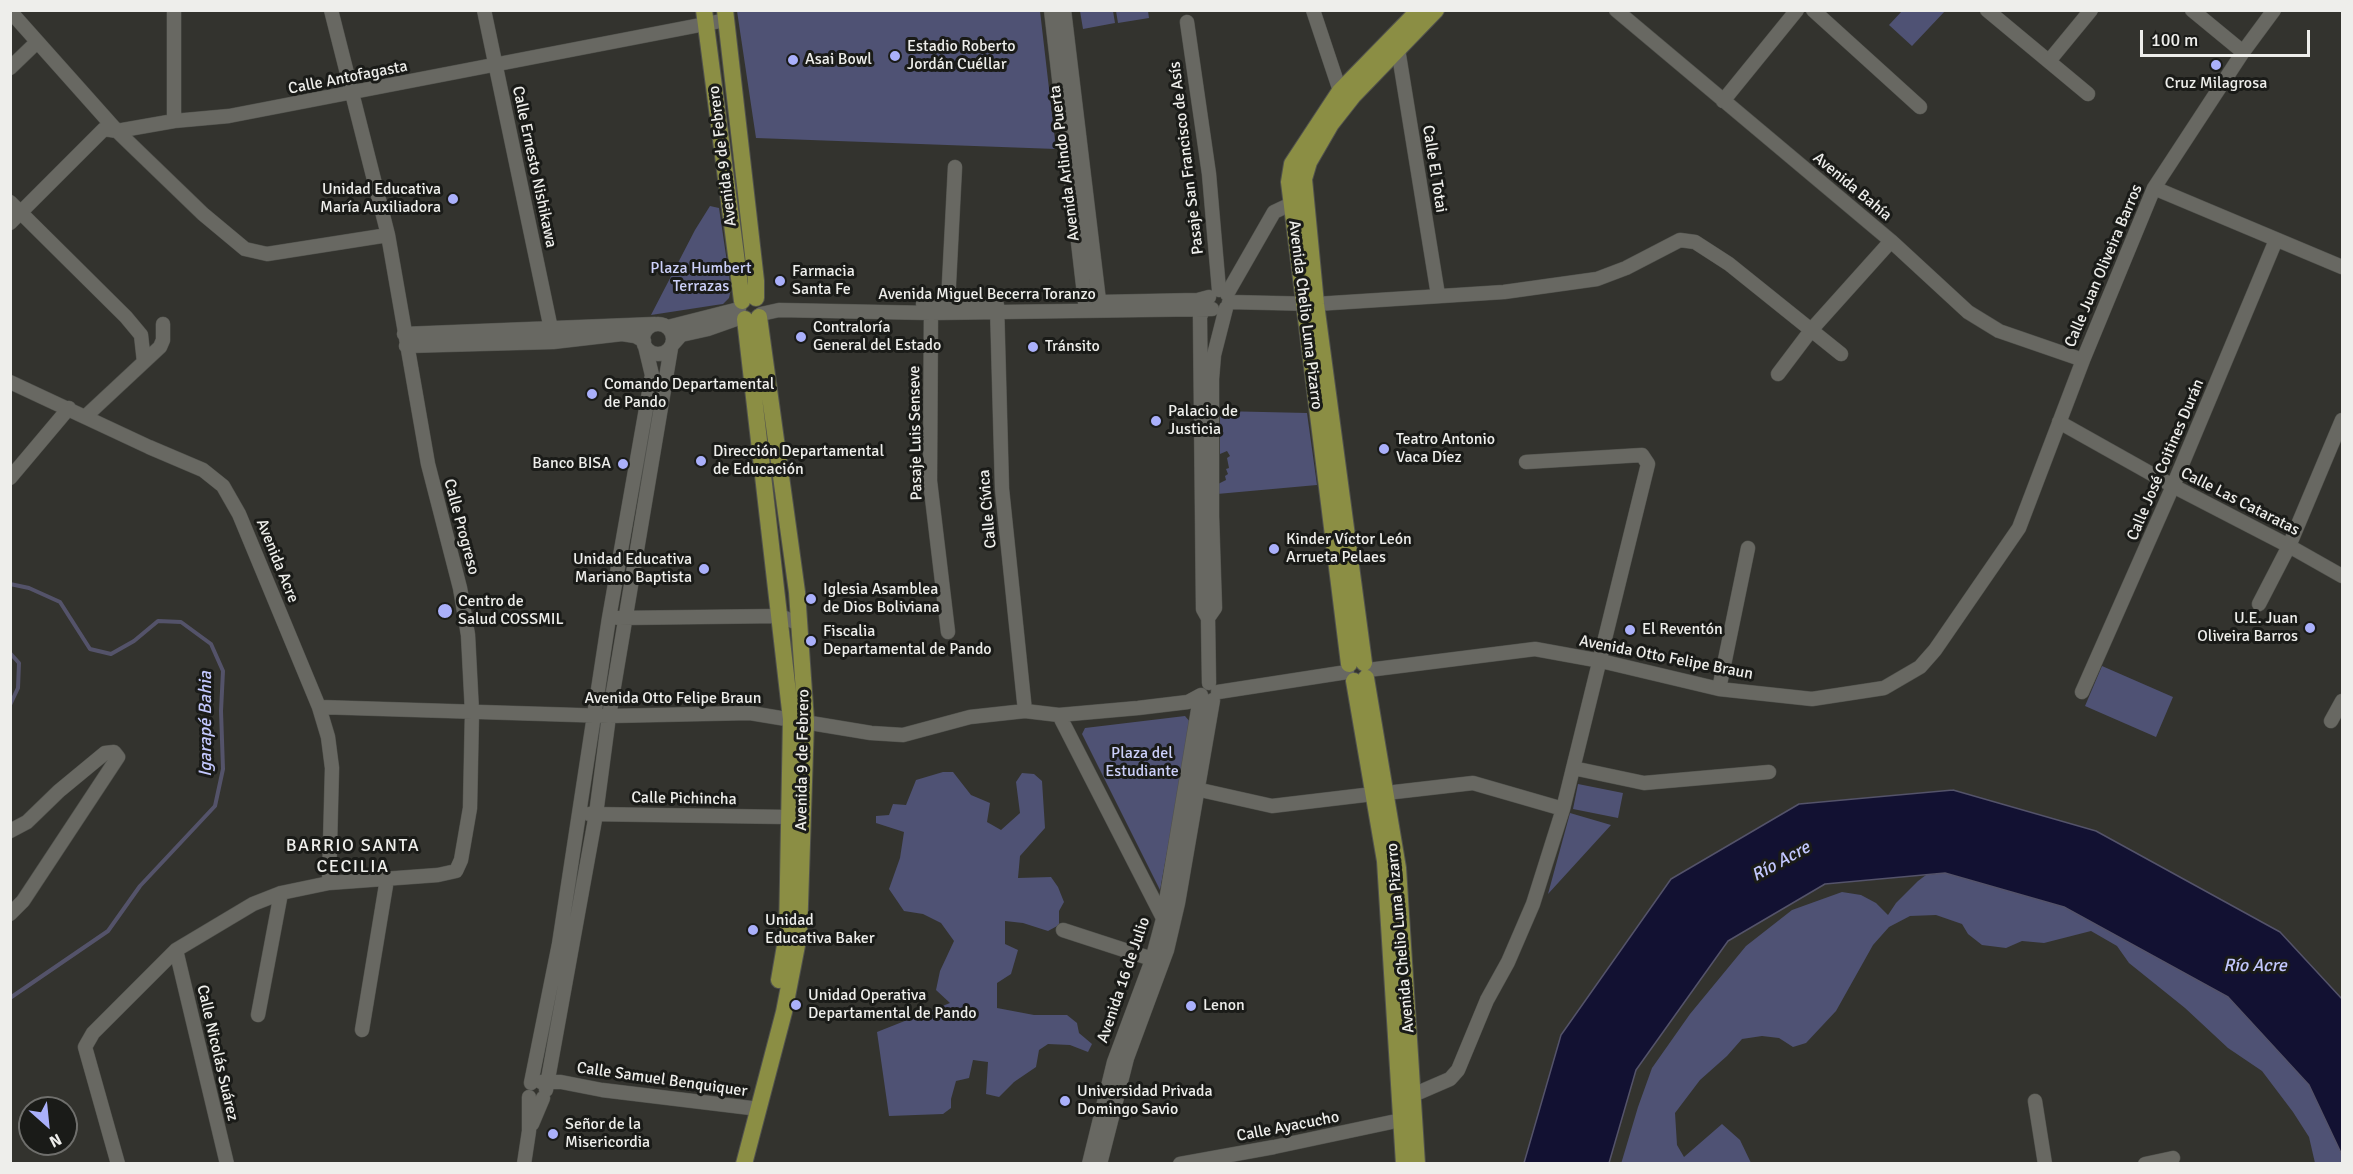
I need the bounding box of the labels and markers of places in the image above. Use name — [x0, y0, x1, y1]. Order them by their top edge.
place label: Estadio Roberto Jordán Cuéllar — [907, 37, 1015, 75]
marker: Estadio Roberto Jordán Cuéllar — [888, 49, 902, 63]
place label: Asai Bowl — [805, 50, 872, 70]
marker: Asai Bowl — [786, 53, 800, 67]
marker: Cruz Milagrosa — [2209, 58, 2223, 72]
place label: Cruz Milagrosa — [2165, 74, 2267, 94]
place label: Unidad Educativa María Auxiliadora — [320, 180, 441, 218]
marker: Unidad Educativa María Auxiliadora — [446, 192, 460, 206]
place label: Farmacia Santa Fe — [792, 262, 855, 300]
marker: Farmacia Santa Fe — [773, 274, 787, 288]
place label: Contraloría General del Estado — [813, 318, 941, 356]
marker: Contraloría General del Estado — [794, 330, 808, 344]
place label: Tránsito — [1045, 337, 1100, 357]
marker: Tránsito — [1026, 340, 1040, 354]
place label: Comando Departamental de Pando — [604, 375, 775, 413]
marker: Comando Departamental de Pando — [585, 387, 599, 401]
place label: Palacio de Justicia — [1168, 402, 1238, 440]
marker: Palacio de Justicia — [1149, 414, 1163, 428]
place label: Teatro Antonio Vaca Díez — [1396, 430, 1495, 468]
place label: Dirección Departamental de Educación — [713, 442, 884, 480]
marker: Teatro Antonio Vaca Díez — [1377, 442, 1391, 456]
place label: Banco BISA — [532, 454, 611, 474]
marker: Dirección Departamental de Educación — [694, 454, 708, 468]
marker: Banco BISA — [616, 457, 630, 471]
place label: Kinder Víctor León Arrueta Pelaes — [1286, 530, 1412, 568]
marker: Kinder Víctor León Arrueta Pelaes — [1267, 542, 1281, 556]
place label: Unidad Educativa Mariano Baptista — [573, 550, 692, 588]
marker: Unidad Educativa Mariano Baptista — [697, 562, 711, 576]
place label: Iglesia Asamblea de Dios Boliviana — [823, 580, 940, 618]
place label: Centro de Salud COSSMIL — [458, 592, 564, 630]
marker: Iglesia Asamblea de Dios Boliviana — [804, 592, 818, 606]
marker: Centro de Salud COSSMIL — [436, 602, 454, 620]
place label: U.E. Juan Oliveira Barros — [2197, 609, 2298, 647]
place label: El Reventón — [1642, 620, 1723, 640]
marker: U.E. Juan Oliveira Barros — [2303, 621, 2317, 635]
place label: Fiscalia Departamental de Pando — [823, 622, 992, 660]
marker: El Reventón — [1623, 623, 1637, 637]
marker: Fiscalia Departamental de Pando — [804, 634, 818, 648]
place label: Unidad Educativa Baker — [765, 911, 875, 949]
marker: Unidad Educativa Baker — [746, 923, 760, 937]
place label: Unidad Operativa Departamental de Pando — [808, 986, 977, 1024]
place label: Lenon — [1203, 996, 1245, 1016]
marker: Unidad Operativa Departamental de Pando — [789, 998, 803, 1012]
marker: Lenon — [1184, 999, 1198, 1013]
place label: Universidad Privada Domingo Savio — [1077, 1082, 1213, 1120]
marker: Universidad Privada Domingo Savio — [1058, 1094, 1072, 1108]
place label: Señor de la Misericordia — [565, 1115, 650, 1153]
marker: Señor de la Misericordia — [546, 1127, 560, 1141]

